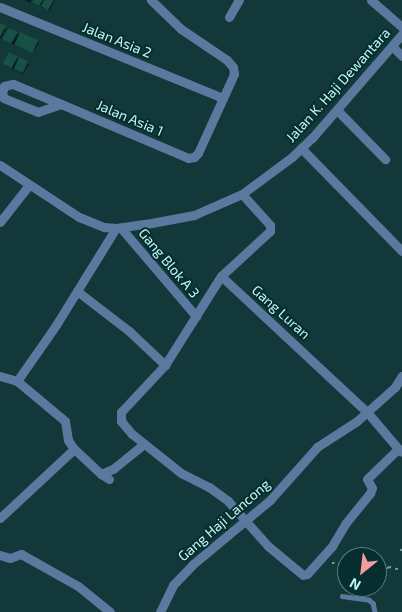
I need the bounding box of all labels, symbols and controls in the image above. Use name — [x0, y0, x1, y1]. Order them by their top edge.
street label: Jalan Asia 2 — [80, 18, 154, 62]
street label: Jalan K. Haji Dewantara — [282, 24, 394, 146]
street label: Jalan Asia 1 — [94, 96, 166, 140]
street label: Gang Blok A 3 — [135, 225, 203, 301]
street label: Gang Luran — [249, 282, 313, 342]
street label: Gang Haji Lancong — [175, 476, 273, 564]
north arrow — [337, 547, 387, 597]
text: N — [346, 575, 364, 595]

